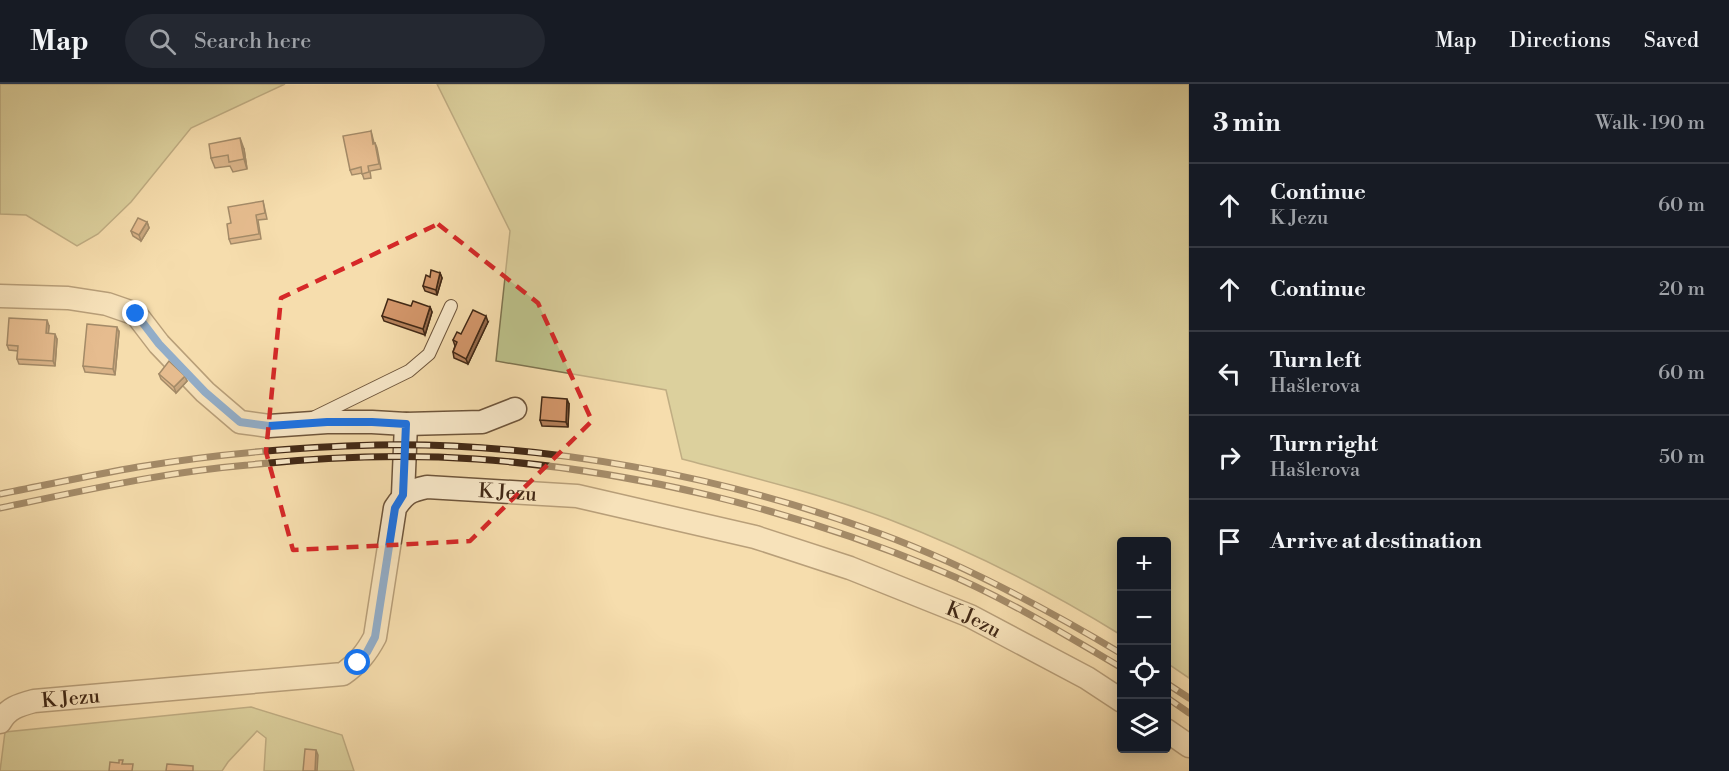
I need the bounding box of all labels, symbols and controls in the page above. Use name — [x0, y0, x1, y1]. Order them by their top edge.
search box — [125, 14, 545, 68]
text: Map — [30, 24, 89, 59]
icon: search — [146, 25, 179, 58]
text: Search here — [194, 28, 311, 55]
text: Map — [1435, 28, 1477, 54]
text: Directions — [1510, 28, 1611, 54]
text: Saved — [1644, 28, 1699, 54]
text: 3 min — [1213, 107, 1281, 139]
text: Walk · 190 m — [1595, 111, 1705, 136]
text: Continue — [1270, 179, 1366, 206]
icon: ahead — [1213, 189, 1246, 222]
text: 60 m — [1658, 193, 1705, 218]
text: K Jezu — [1270, 206, 1328, 231]
icon: ahead — [1213, 273, 1246, 306]
text: Continue — [1270, 276, 1366, 303]
text: 20 m — [1659, 277, 1705, 302]
route end — [122, 300, 148, 326]
text: Turn left — [1270, 347, 1361, 374]
icon: left — [1213, 357, 1246, 390]
text: 60 m — [1658, 361, 1705, 386]
text: Hašlerova — [1270, 374, 1360, 399]
text: Turn right — [1270, 431, 1378, 458]
icon: right — [1213, 441, 1246, 474]
text: 50 m — [1659, 445, 1705, 470]
text: Hašlerova — [1270, 458, 1360, 483]
street label: K Jezu — [478, 479, 538, 508]
icon: arrive — [1213, 525, 1246, 558]
text: Arrive at destination — [1270, 528, 1482, 555]
map controls — [1117, 537, 1171, 753]
button: + — [1117, 537, 1171, 591]
button: − — [1117, 591, 1171, 645]
street label: K Jezu — [942, 597, 1006, 645]
button: locate — [1117, 645, 1171, 699]
route start — [344, 649, 370, 675]
street label: K Jezu — [41, 684, 101, 714]
button: layers — [1117, 699, 1171, 753]

